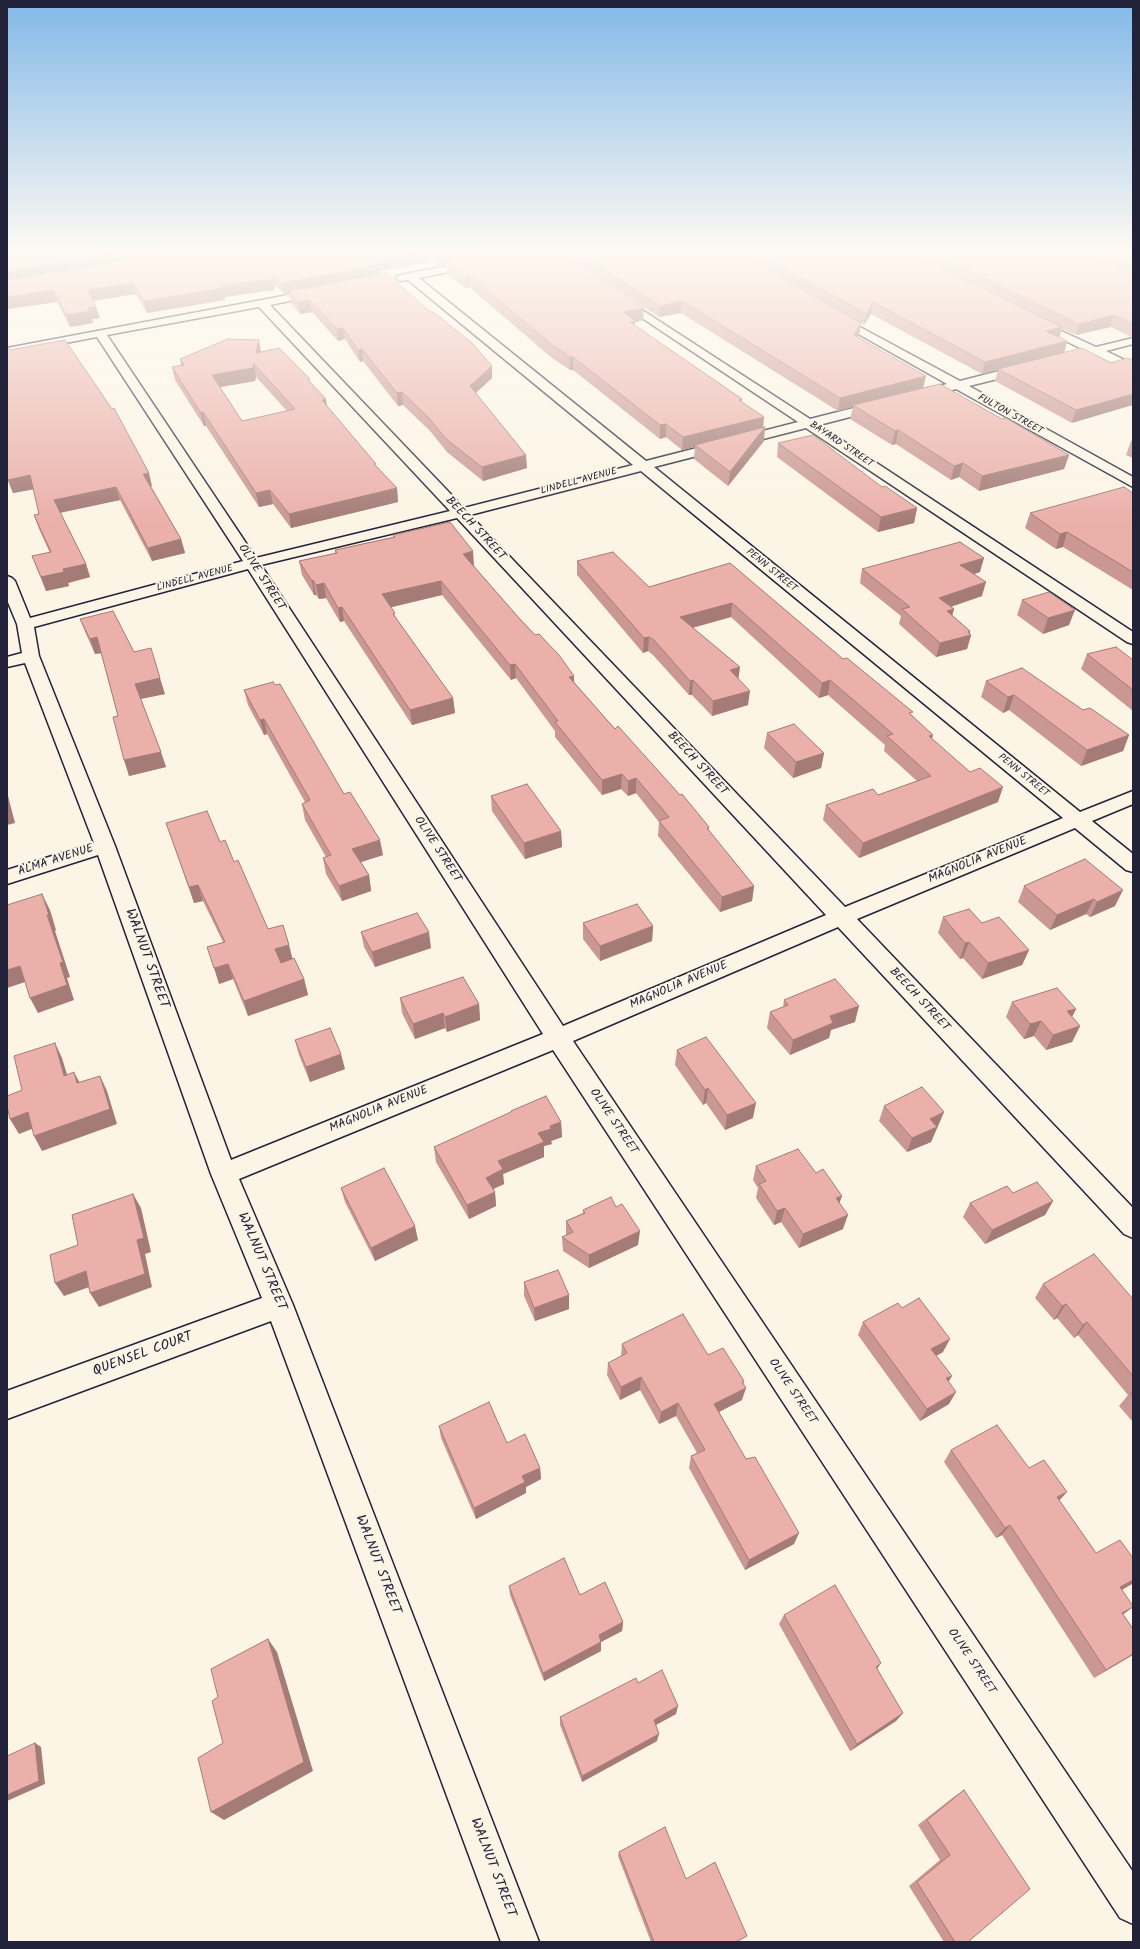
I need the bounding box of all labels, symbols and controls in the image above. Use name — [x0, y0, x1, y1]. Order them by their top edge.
street label: FULTON STREET — [975, 392, 1045, 438]
street label: BAYARD STREET — [807, 419, 875, 471]
street label: LINDELL AVENUE — [540, 466, 618, 498]
street label: BEECH STREET — [442, 494, 508, 564]
street label: OLIVE STREET — [234, 542, 288, 614]
street label: PENN STREET — [743, 547, 799, 595]
street label: LINDELL AVENUE — [156, 563, 234, 595]
street label: BEECH STREET — [664, 729, 730, 799]
street label: PENN STREET — [995, 752, 1051, 800]
street label: OLIVE STREET — [410, 814, 464, 886]
street label: MAGNOLIA AVENUE — [927, 835, 1029, 887]
street label: ALMA AVENUE — [16, 842, 96, 880]
street label: WALNUT STREET — [120, 907, 172, 1011]
street label: MAGNOLIA AVENUE — [628, 959, 730, 1013]
street label: BEECH STREET — [886, 965, 952, 1035]
street label: MAGNOLIA AVENUE — [328, 1084, 430, 1136]
street label: OLIVE STREET — [586, 1086, 640, 1158]
street label: WALNUT STREET — [233, 1210, 289, 1314]
street label: QUENSEL COURT — [91, 1329, 195, 1381]
street label: OLIVE STREET — [765, 1356, 819, 1428]
street label: WALNUT STREET — [350, 1513, 404, 1617]
street label: OLIVE STREET — [944, 1626, 998, 1698]
street label: WALNUT STREET — [465, 1816, 519, 1920]

